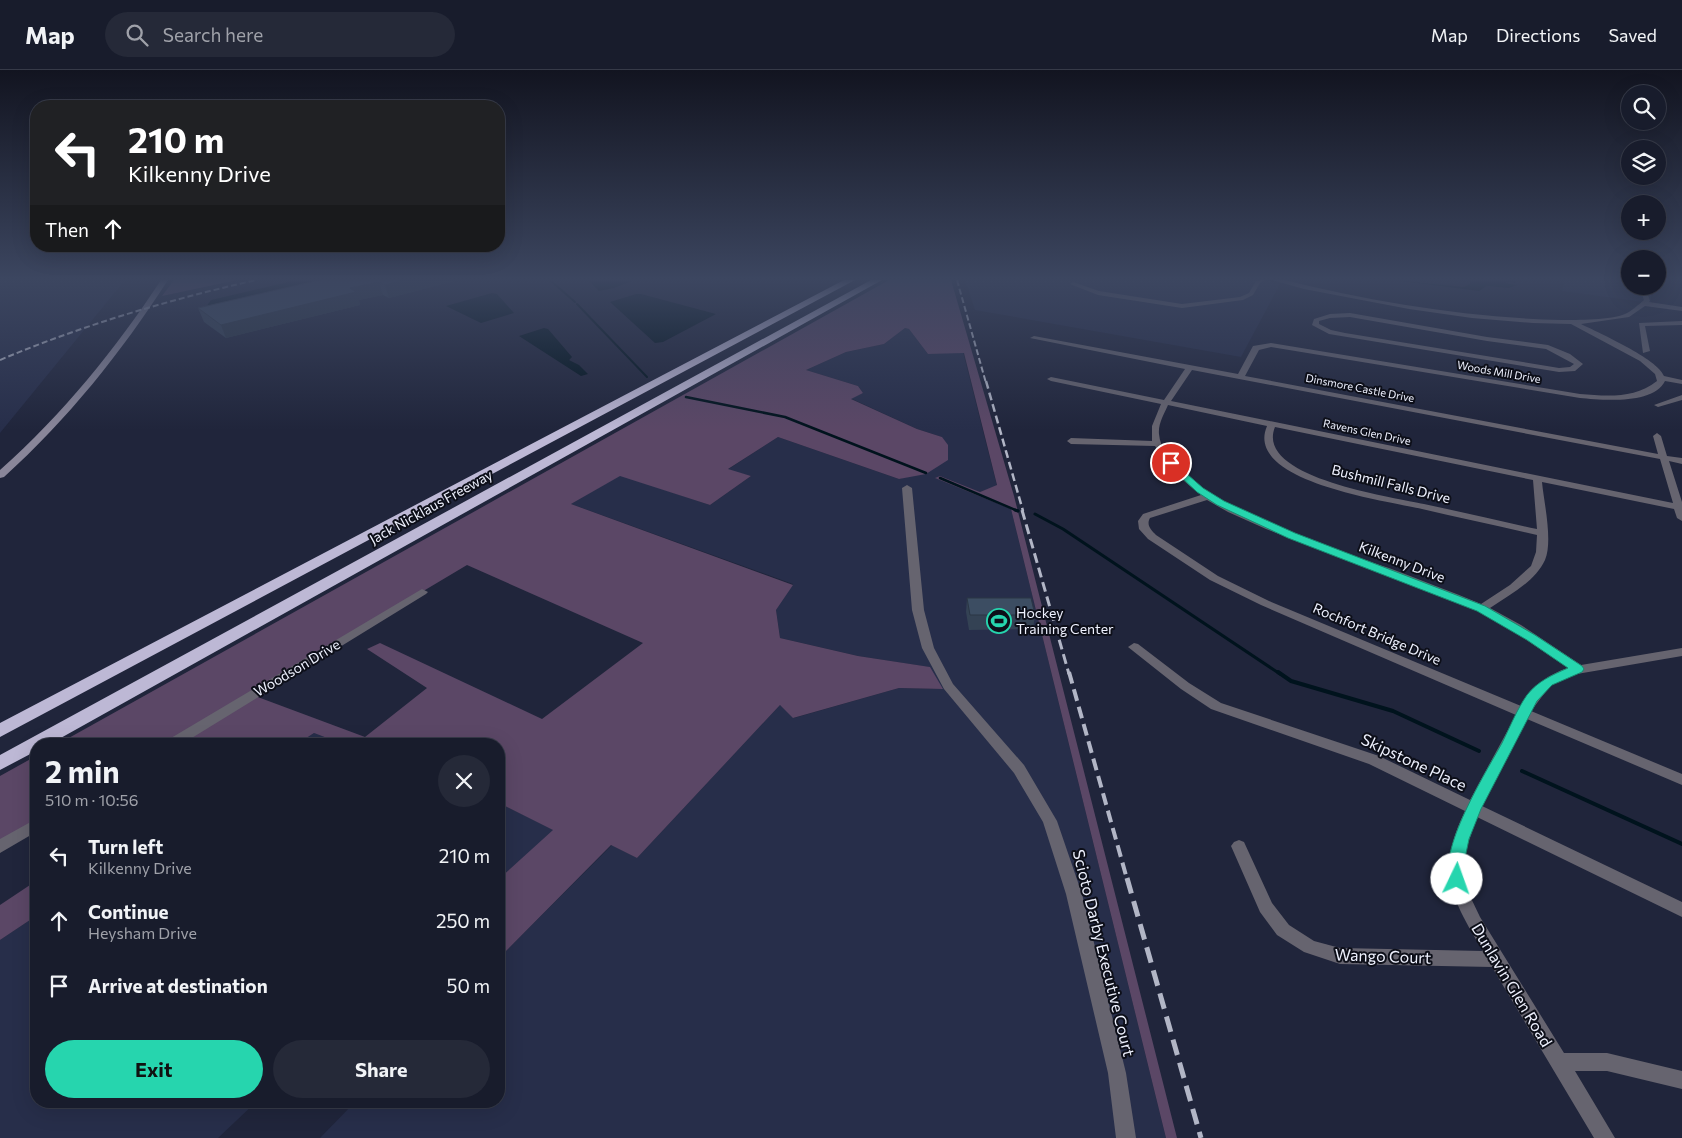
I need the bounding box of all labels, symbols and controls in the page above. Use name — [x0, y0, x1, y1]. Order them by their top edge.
search box — [105, 12, 455, 57]
text: Map — [25, 20, 75, 49]
icon: search — [123, 21, 151, 49]
text: Search here — [163, 23, 263, 46]
text: Map — [1431, 24, 1468, 46]
text: Directions — [1496, 24, 1580, 46]
text: Saved — [1608, 24, 1657, 46]
map controls — [1621, 85, 1666, 295]
button: search — [1621, 85, 1666, 130]
text: 210 m — [128, 117, 224, 160]
icon: left — [45, 120, 110, 185]
button: layers — [1621, 140, 1666, 185]
text: Kilkenny Drive — [128, 160, 271, 187]
button: + — [1621, 195, 1666, 240]
icon: ahead — [99, 215, 127, 243]
text: Then — [45, 218, 89, 241]
button: − — [1621, 250, 1666, 295]
street label: Woods Mill Drive — [1456, 358, 1542, 385]
street label: Dinsmore Castle Drive — [1305, 371, 1416, 404]
street label: Ravens Glen Drive — [1322, 416, 1412, 447]
pin — [1150, 442, 1192, 484]
icon: arrive — [1157, 449, 1185, 477]
street label: Bushmill Falls Drive — [1330, 461, 1452, 507]
street label: Jack Nicklaus Freeway — [366, 466, 495, 548]
street label: Kilkenny Drive — [1357, 537, 1448, 586]
street label: Rochfort Bridge Drive — [1311, 599, 1444, 668]
place label: Hockey Training Center — [1016, 604, 1114, 637]
sports icon: Hockey Training Center — [986, 608, 1012, 634]
street label: Woodson Drive — [251, 635, 343, 700]
street label: Skipstone Place — [1358, 729, 1470, 794]
text: 2 min — [45, 752, 120, 789]
button: close — [438, 755, 490, 807]
text: 510 m · 10:56 — [45, 790, 138, 809]
text: Turn left — [88, 835, 163, 858]
icon: left — [45, 842, 73, 870]
text: 210 m — [439, 844, 490, 867]
street label: Scioto Darby Executive Court — [1070, 847, 1140, 1059]
position arrow — [1430, 852, 1482, 904]
text: Kilkenny Drive — [88, 858, 192, 877]
text: Continue — [88, 900, 168, 923]
icon: ahead — [45, 907, 73, 935]
text: 250 m — [436, 909, 490, 932]
street label: Dunlavin Glen Road — [1468, 920, 1557, 1050]
text: Heysham Drive — [88, 923, 197, 942]
street label: Wango Court — [1334, 944, 1432, 967]
icon: arrive — [45, 972, 73, 1000]
text: Arrive at destination — [88, 974, 268, 997]
text: 50 m — [446, 974, 490, 997]
button: Exit — [45, 1040, 263, 1098]
button: Share — [273, 1040, 490, 1098]

